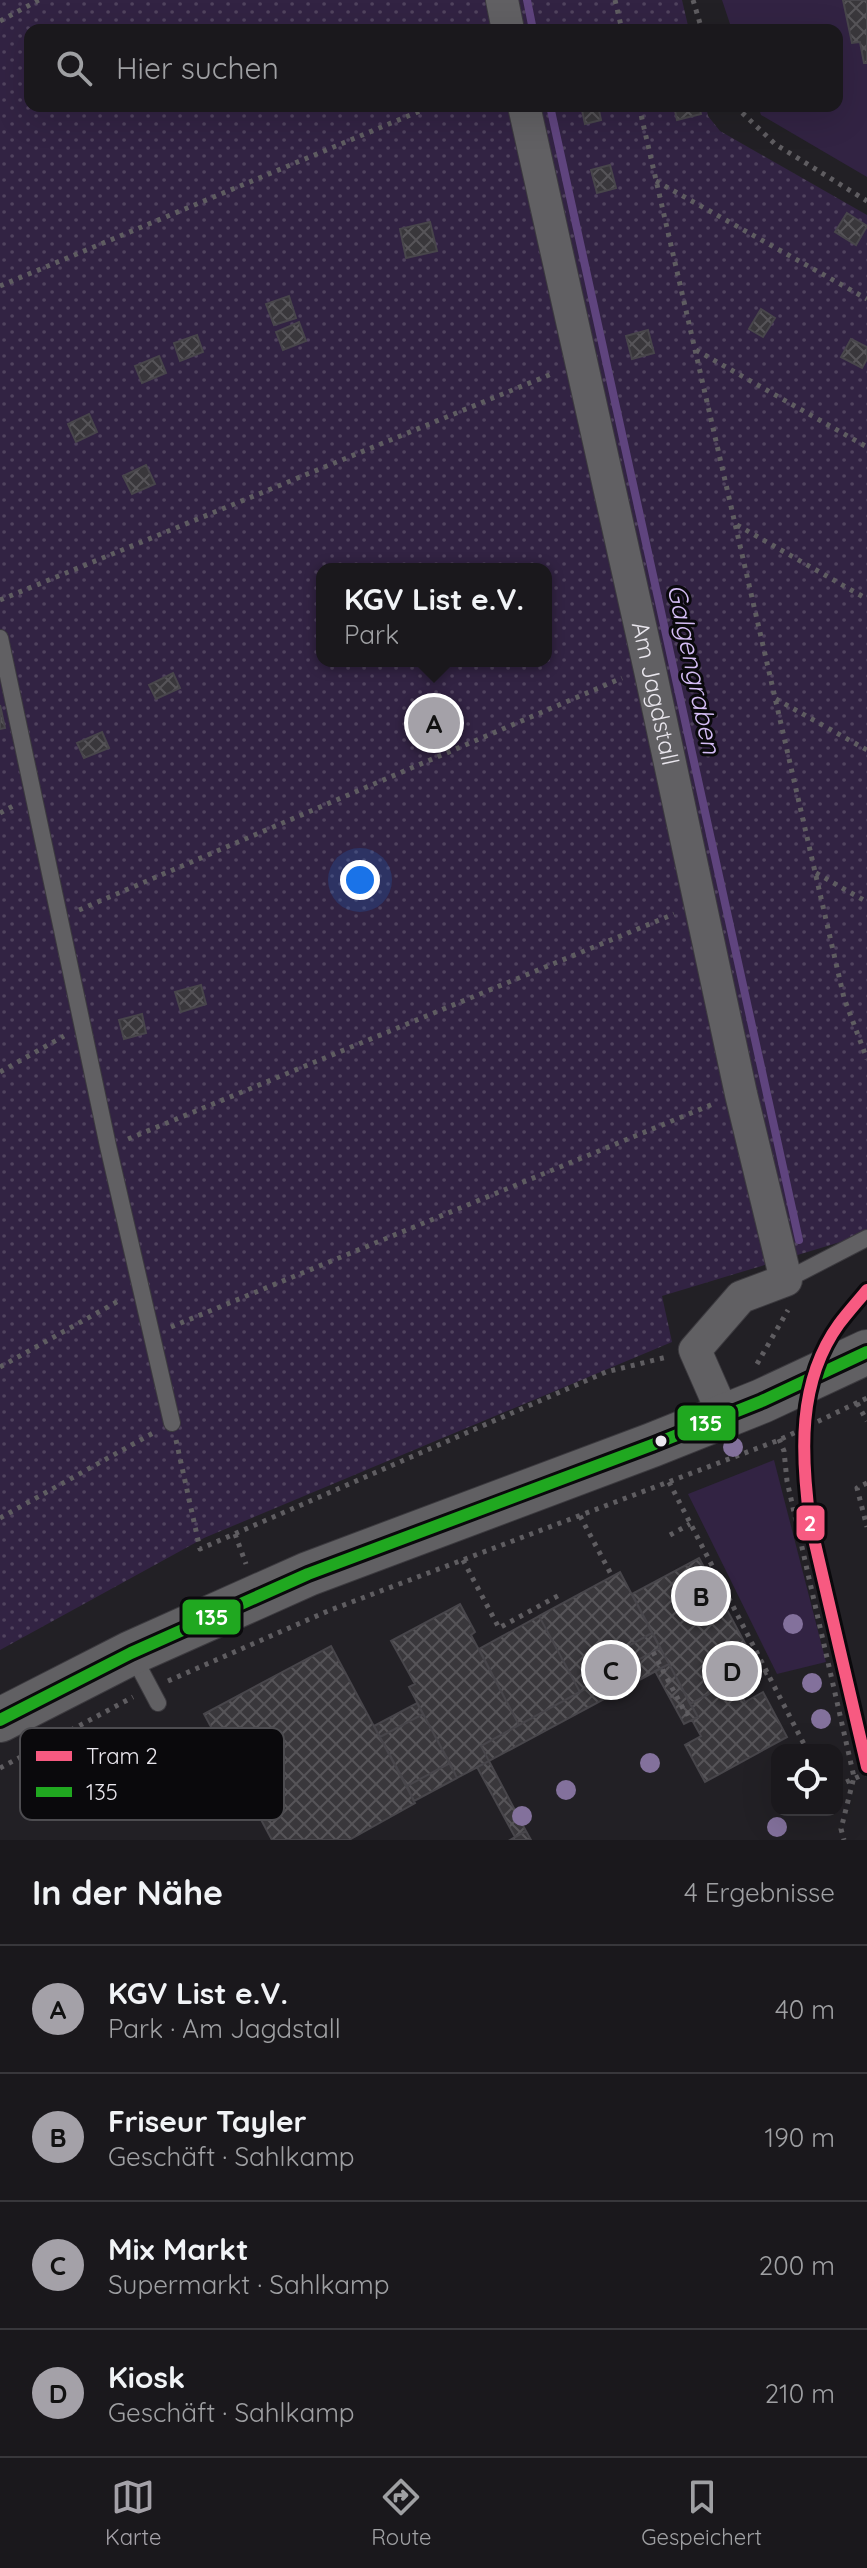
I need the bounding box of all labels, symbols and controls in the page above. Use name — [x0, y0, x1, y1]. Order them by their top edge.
search box — [24, 24, 843, 112]
icon: search — [52, 46, 96, 90]
text: Hier suchen — [116, 49, 279, 87]
popup — [316, 563, 552, 667]
text: KGV List e.V. — [344, 580, 524, 618]
water label: Galgengraben — [660, 581, 729, 758]
text: Park — [344, 618, 399, 651]
street label: Am Jagdstall — [626, 619, 686, 768]
pin: A — [408, 693, 460, 753]
your location — [340, 860, 380, 900]
line badge: 135 — [676, 1404, 737, 1442]
text: 135 — [689, 1409, 723, 1437]
unlabelled marker — [653, 1433, 669, 1449]
line badge: 2 — [795, 1504, 826, 1542]
text: 2 — [804, 1509, 816, 1537]
pin: B — [675, 1566, 727, 1626]
line badge: 135 — [181, 1598, 242, 1636]
text: 135 — [195, 1603, 229, 1631]
pin: C — [585, 1640, 637, 1700]
pin: D — [706, 1641, 758, 1701]
legend — [20, 1728, 284, 1820]
text: Tram 2 — [86, 1742, 158, 1770]
map controls — [771, 1744, 843, 1816]
button: locate — [771, 1744, 843, 1816]
text: 135 — [86, 1778, 118, 1806]
text: In der Nähe — [32, 1871, 223, 1914]
text: 4 Ergebnisse — [684, 1876, 835, 1909]
text: KGV List e.V. — [108, 1974, 288, 2012]
text: A — [50, 1993, 66, 2026]
text: 40 m — [775, 1993, 835, 2026]
text: Park · Am Jagdstall — [108, 2012, 341, 2045]
text: Friseur Tayler — [108, 2102, 307, 2140]
text: B — [49, 2121, 67, 2154]
text: 190 m — [765, 2121, 835, 2154]
text: Geschäft · Sahlkamp — [108, 2140, 355, 2173]
text: Mix Markt — [108, 2230, 248, 2268]
text: C — [50, 2249, 66, 2282]
text: 200 m — [759, 2249, 835, 2282]
text: Supermarkt · Sahlkamp — [108, 2268, 389, 2301]
text: Kiosk — [108, 2358, 185, 2396]
text: D — [49, 2377, 67, 2410]
text: 210 m — [765, 2377, 835, 2410]
text: Geschäft · Sahlkamp — [108, 2396, 355, 2429]
tab: Karte — [105, 2475, 161, 2551]
tab: Route — [371, 2475, 431, 2551]
tab: Gespeichert — [641, 2475, 762, 2551]

